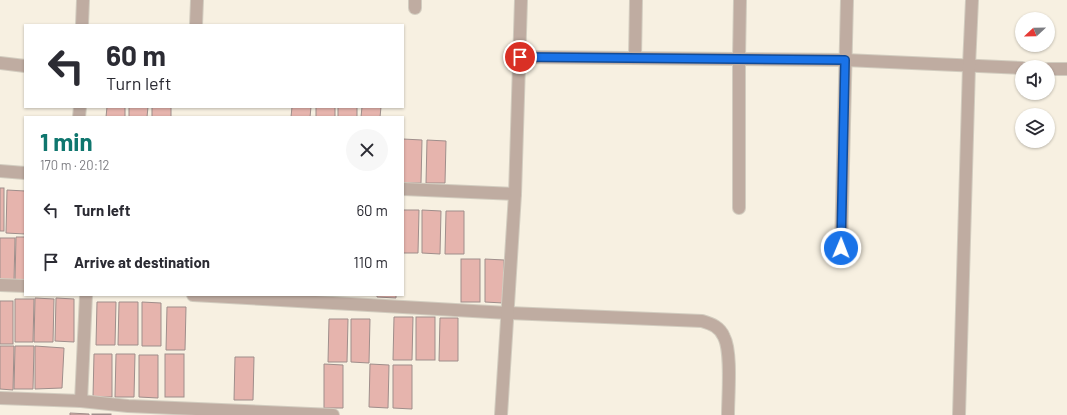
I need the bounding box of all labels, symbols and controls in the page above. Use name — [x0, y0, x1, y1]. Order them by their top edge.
north arrow — [1015, 12, 1055, 52]
map controls — [1015, 12, 1055, 148]
text: 60 m — [106, 38, 166, 72]
icon: left — [40, 40, 92, 92]
pin — [503, 40, 537, 74]
icon: arrive — [509, 46, 531, 68]
button: sound — [1015, 60, 1055, 100]
text: Turn left — [106, 72, 172, 94]
button: layers — [1015, 108, 1055, 148]
text: 1 min — [40, 127, 93, 156]
button: close — [346, 129, 388, 171]
text: 170 m · 20:12 — [40, 157, 110, 173]
icon: left — [40, 199, 62, 221]
text: Turn left — [74, 201, 130, 219]
text: 60 m — [356, 201, 388, 219]
position arrow — [820, 227, 862, 269]
icon: arrive — [40, 251, 62, 273]
text: Arrive at destination — [74, 253, 210, 271]
text: 110 m — [354, 253, 388, 271]

